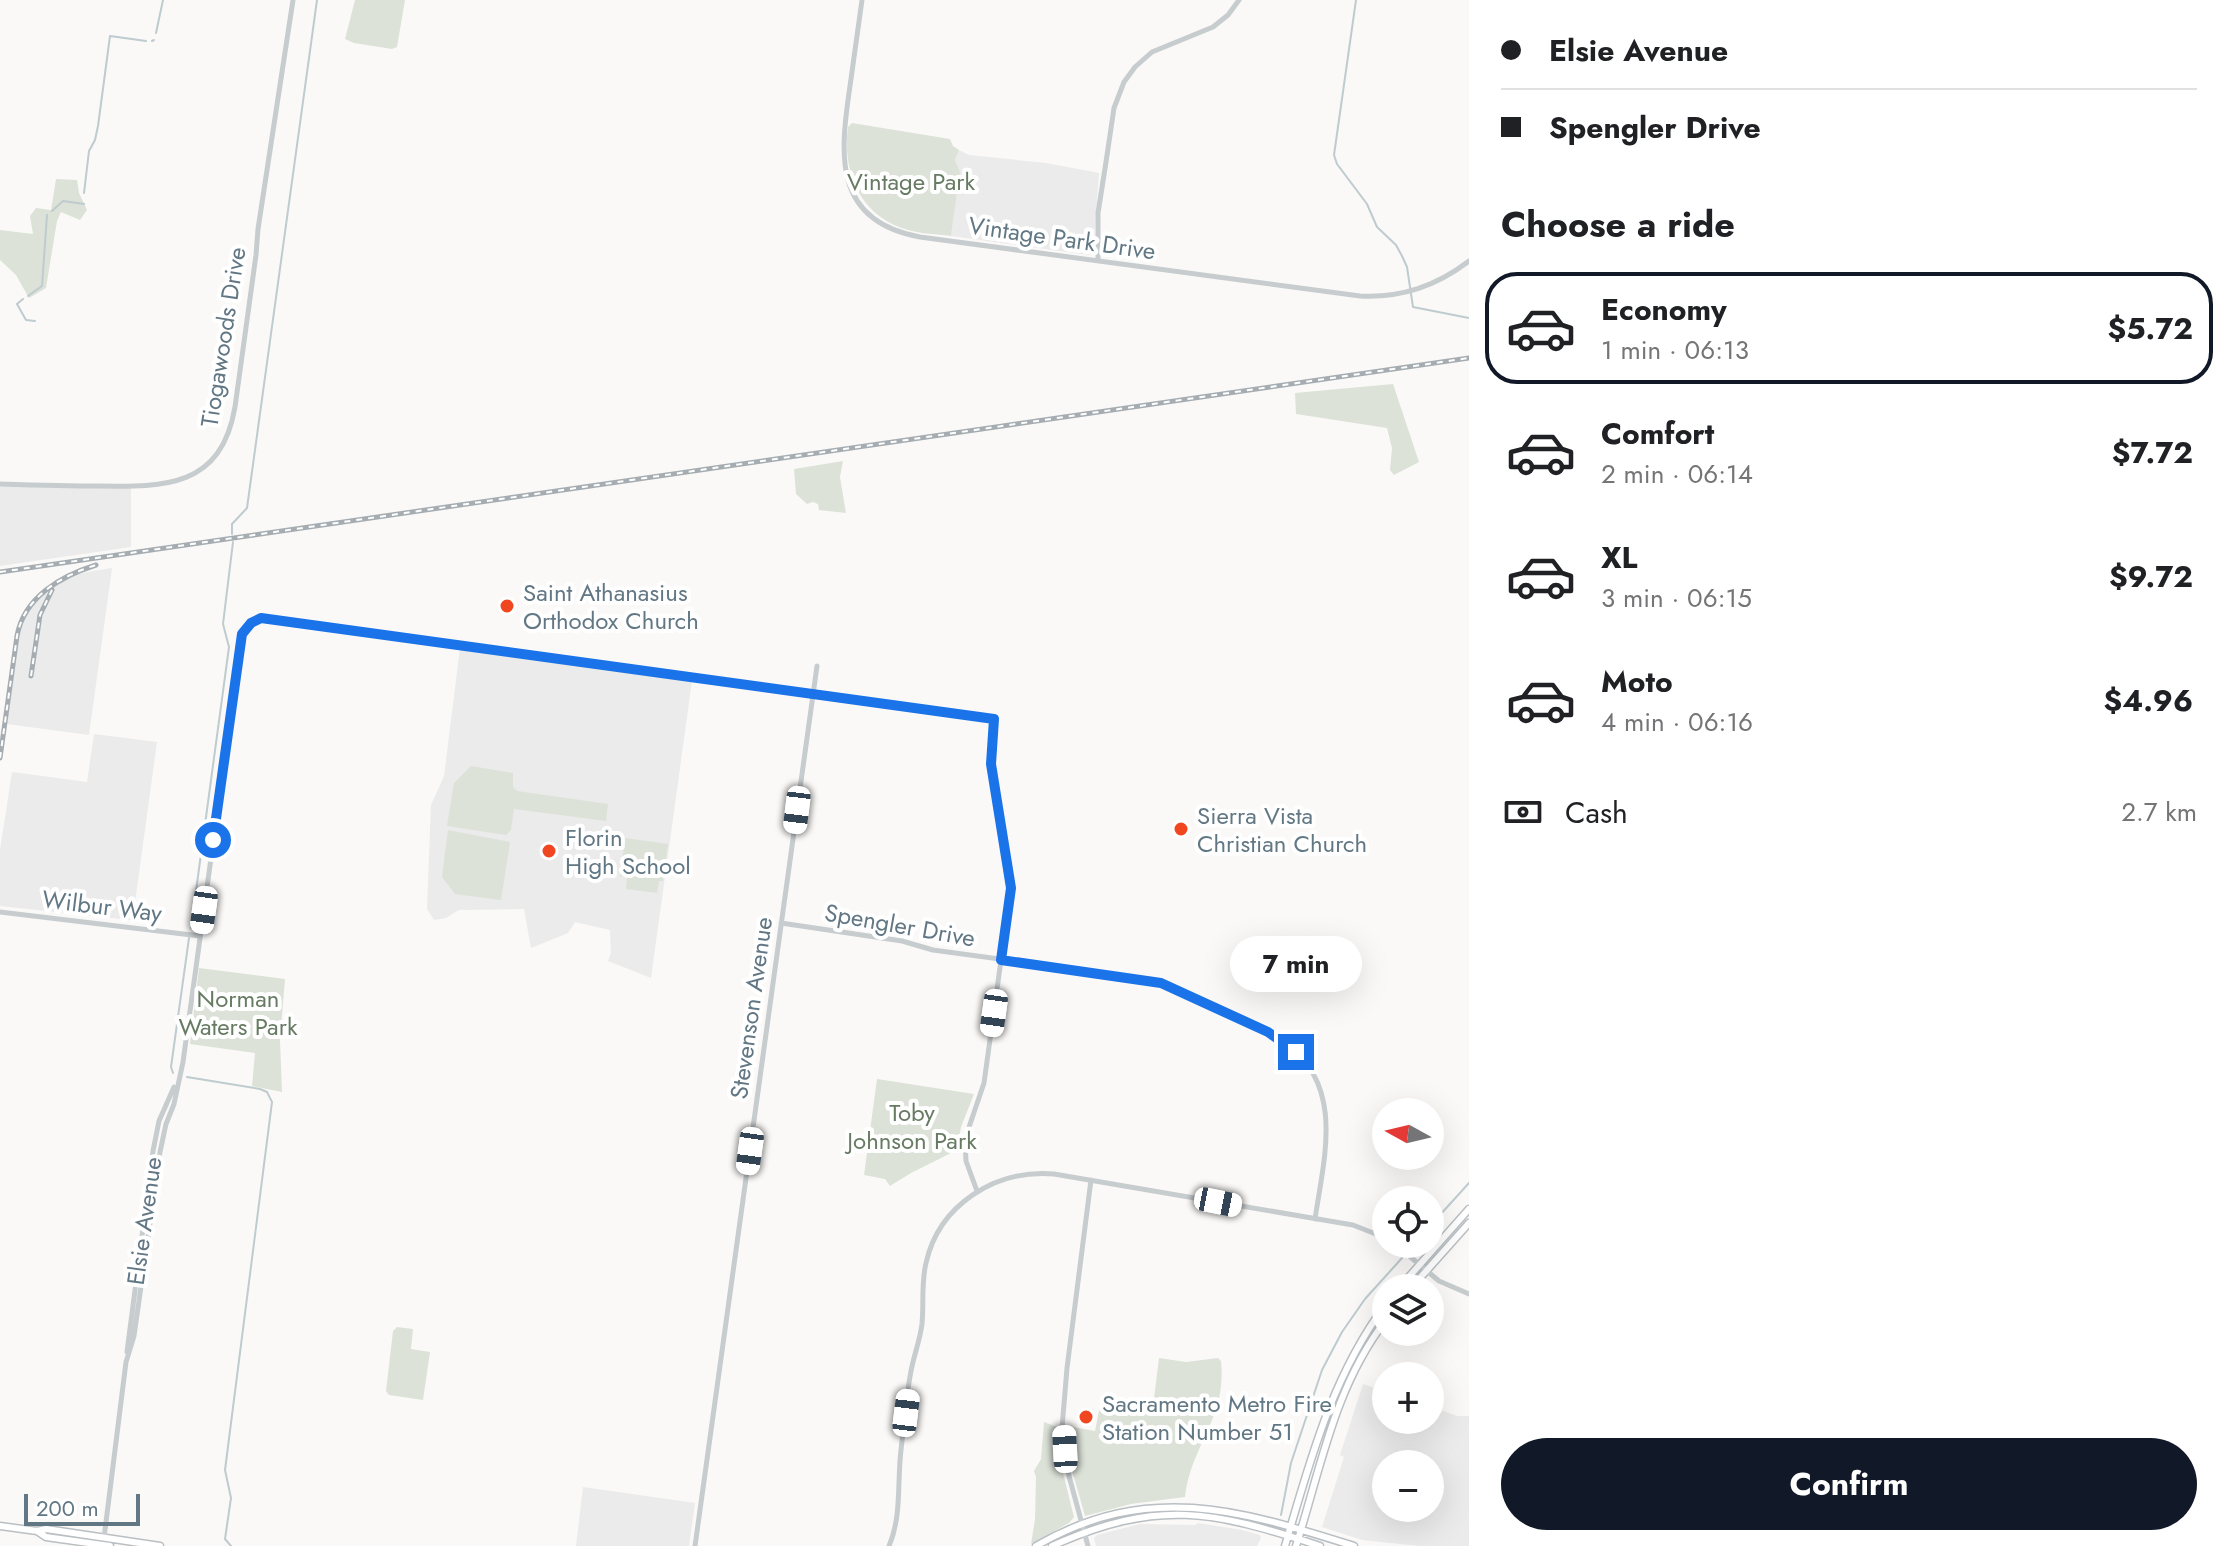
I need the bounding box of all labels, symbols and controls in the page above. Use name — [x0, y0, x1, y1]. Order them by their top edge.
text: Elsie Avenue — [1549, 29, 1728, 72]
text: Spengler Drive — [1549, 106, 1761, 149]
park label: Vintage Park — [847, 164, 975, 199]
text: Choose a ride — [1501, 198, 1735, 250]
street label: Vintage Park Drive — [966, 208, 1158, 268]
street label: Tiogawoods Drive — [192, 245, 254, 429]
text: Economy — [1601, 288, 1727, 331]
icon: car — [1505, 292, 1577, 364]
text: $5.72 — [2108, 307, 2193, 350]
text: 1 min · 06:13 — [1601, 331, 1749, 369]
text: Comfort — [1601, 412, 1714, 455]
icon: car — [1505, 416, 1577, 488]
text: $7.72 — [2112, 431, 2193, 474]
text: 2 min · 06:14 — [1601, 455, 1753, 493]
text: XL — [1601, 536, 1637, 579]
icon: car — [1505, 540, 1577, 612]
text: $9.72 — [2109, 555, 2193, 598]
place label: Saint Athanasius Orthodox Church — [523, 575, 699, 638]
text: 3 min · 06:15 — [1601, 579, 1752, 617]
marker: Saint Athanasius Orthodox Church — [498, 597, 516, 615]
text: Moto — [1601, 660, 1673, 703]
icon: car — [1505, 664, 1577, 736]
text: $4.96 — [2104, 679, 2193, 722]
text: 4 min · 06:16 — [1601, 703, 1753, 741]
car — [782, 785, 812, 835]
icon: cash — [1501, 790, 1545, 834]
text: Cash — [1565, 791, 1628, 834]
text: 2.7 km — [2121, 793, 2197, 831]
place label: Sierra Vista Christian Church — [1197, 798, 1367, 861]
place label: Florin High School — [565, 820, 691, 883]
marker: Sierra Vista Christian Church — [1172, 820, 1190, 838]
route start — [195, 822, 231, 858]
marker: Florin High School — [540, 842, 558, 860]
street label: Wilbur Way — [40, 881, 164, 931]
car — [189, 885, 219, 935]
street label: Spengler Drive — [822, 895, 978, 955]
street label: Stevenson Avenue — [721, 915, 781, 1101]
callout: 7 min — [1230, 936, 1362, 992]
text: 7 min — [1263, 945, 1329, 983]
park label: Norman Waters Park — [179, 981, 298, 1044]
car — [979, 988, 1009, 1038]
route end — [1278, 1034, 1314, 1070]
park label: Toby Johnson Park — [844, 1095, 977, 1158]
north arrow — [1372, 1098, 1444, 1170]
map controls — [1372, 1098, 1444, 1522]
car — [735, 1126, 765, 1176]
street label: Elsie Avenue — [118, 1155, 170, 1287]
car — [1192, 1186, 1244, 1218]
button: locate — [1372, 1186, 1444, 1258]
button: layers — [1372, 1274, 1444, 1346]
button: + — [1372, 1362, 1444, 1434]
place label: Sacramento Metro Fire Station Number 51 — [1102, 1386, 1332, 1449]
car — [891, 1388, 921, 1438]
marker: Sacramento Metro Fire Station Number 51 — [1077, 1408, 1095, 1426]
car — [1052, 1424, 1078, 1474]
button: Confirm — [1501, 1438, 2197, 1530]
button: − — [1372, 1450, 1444, 1522]
scale bar — [24, 1490, 140, 1526]
text: 200 m — [36, 1492, 99, 1524]

